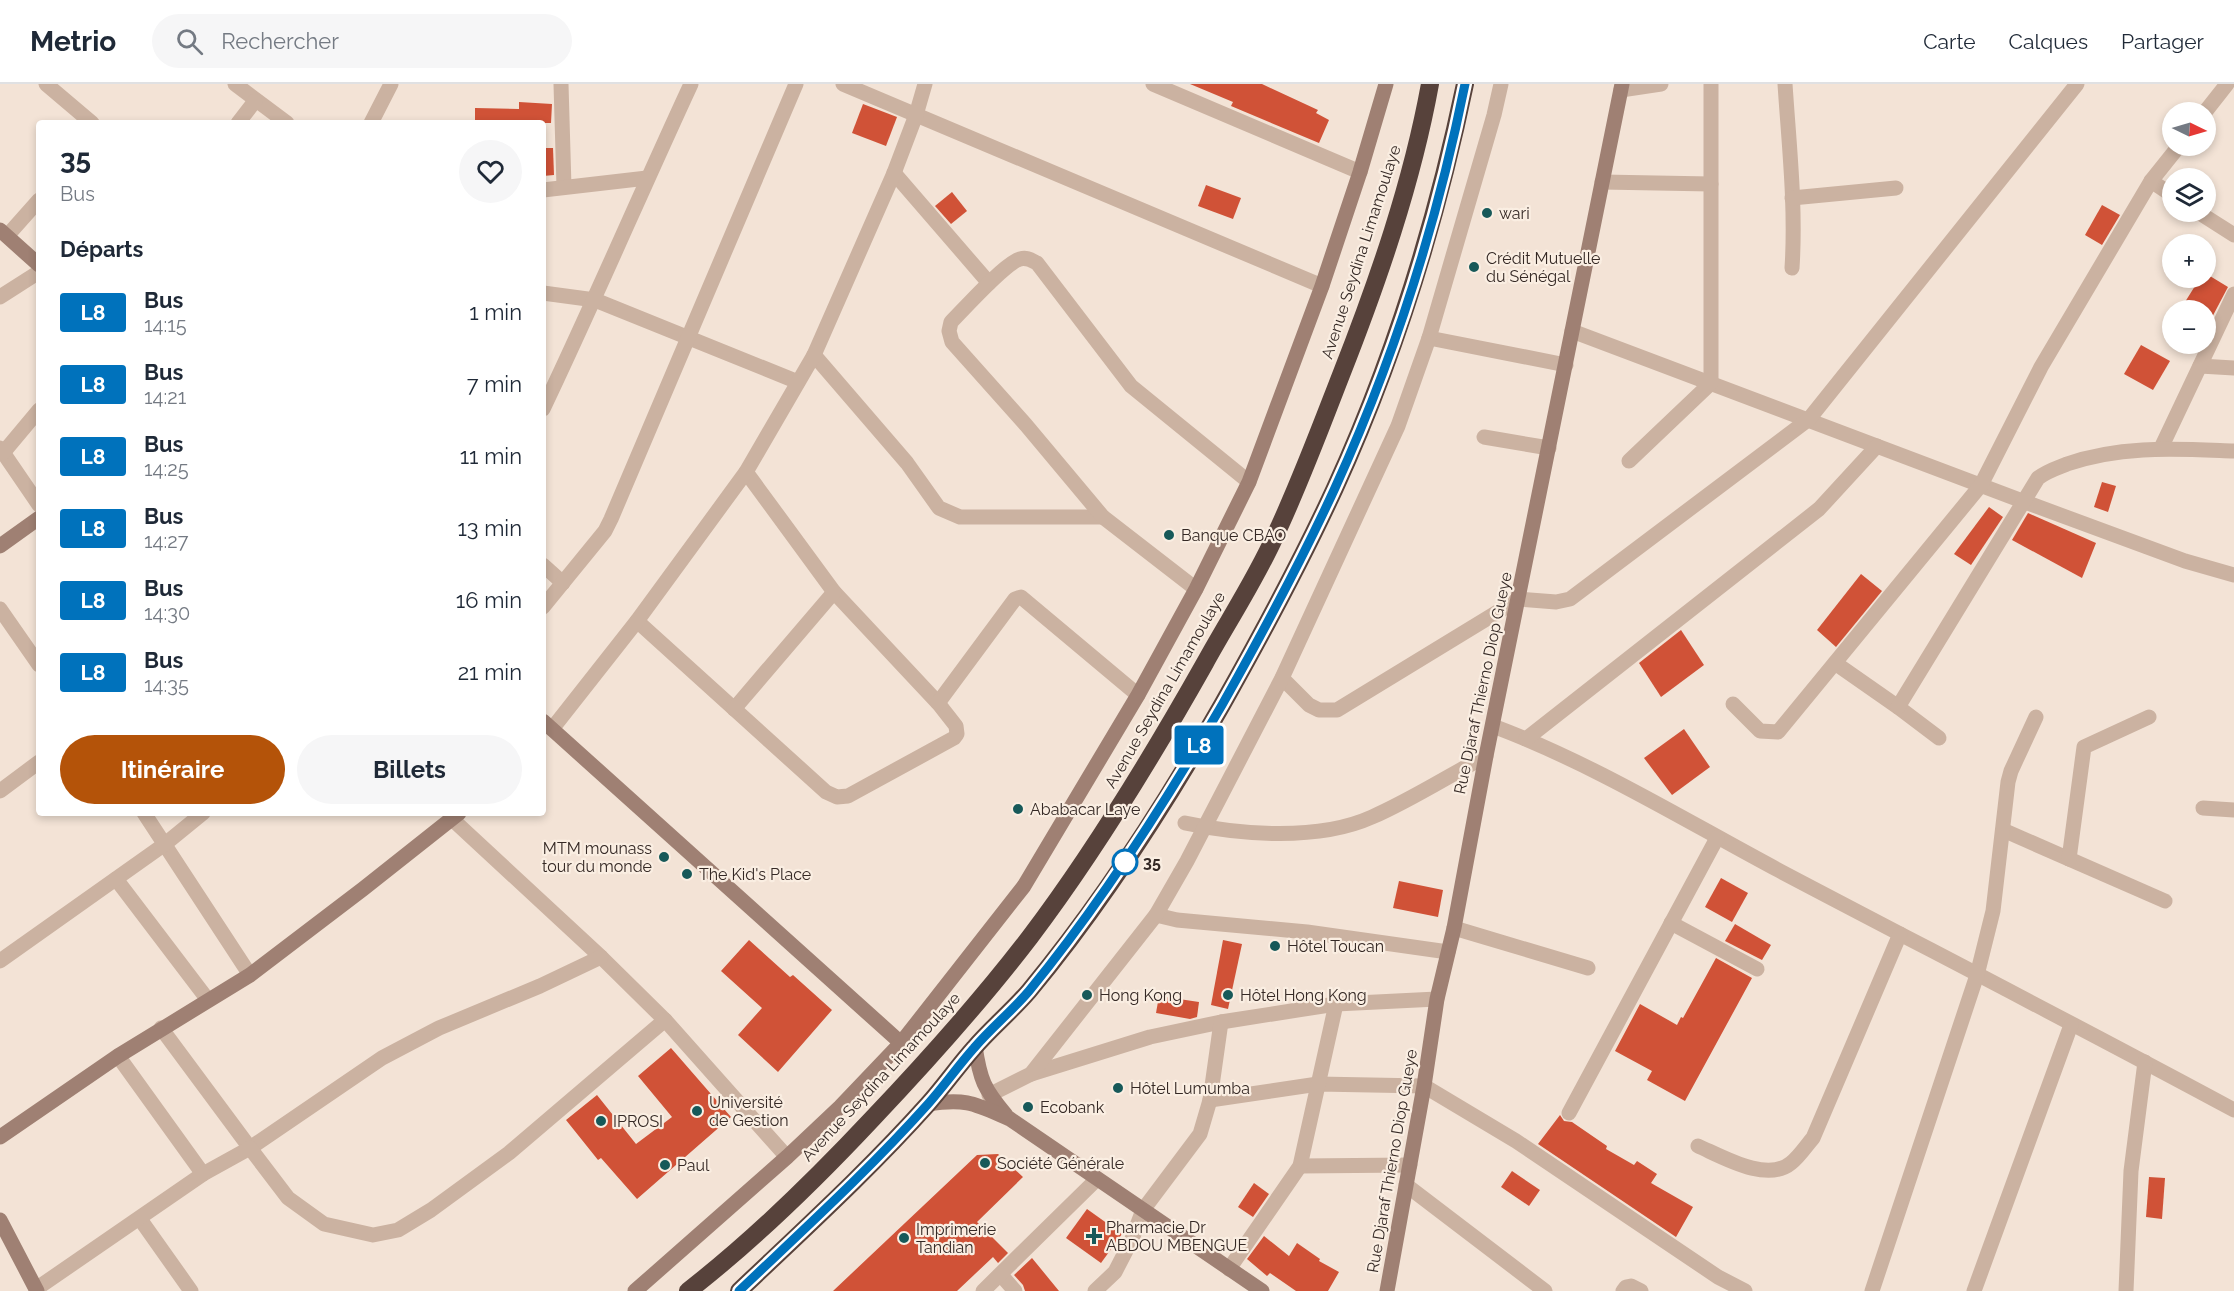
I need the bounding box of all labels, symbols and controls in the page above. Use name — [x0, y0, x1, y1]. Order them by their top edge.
search box — [152, 14, 572, 68]
text: Metrio — [30, 25, 116, 58]
icon: search — [173, 25, 206, 58]
text: Rechercher — [221, 28, 339, 54]
text: Carte — [1923, 29, 1976, 54]
text: Calques — [2009, 29, 2088, 54]
text: Partager — [2121, 29, 2204, 54]
north arrow — [2162, 102, 2216, 156]
map controls — [2162, 102, 2216, 354]
button: heart — [459, 140, 522, 203]
text: 35 — [60, 143, 91, 176]
street label: Avenue Seydina Limamoulaye — [1317, 143, 1405, 361]
button: layers — [2162, 168, 2216, 222]
text: Bus — [60, 182, 95, 206]
place label: wari — [1499, 204, 1530, 223]
marker: wari — [1480, 206, 1494, 220]
button: + — [2162, 234, 2216, 288]
text: Départs — [60, 236, 143, 262]
place label: Crédit Mutuelle du Sénégal — [1486, 249, 1601, 286]
marker: Crédit Mutuelle du Sénégal — [1467, 260, 1481, 274]
text: Bus — [144, 287, 183, 313]
text: 1 min — [469, 299, 522, 325]
text: L8 — [81, 300, 105, 325]
button: − — [2162, 300, 2216, 354]
text: 14:15 — [144, 313, 187, 337]
text: Bus — [144, 359, 183, 385]
text: 7 min — [467, 371, 522, 397]
text: L8 — [81, 372, 105, 397]
text: 14:21 — [144, 385, 186, 409]
text: Bus — [144, 431, 183, 457]
text: 11 min — [460, 443, 522, 469]
text: L8 — [81, 444, 105, 469]
text: 14:25 — [144, 457, 189, 481]
text: Bus — [144, 503, 183, 529]
text: 13 min — [457, 515, 522, 541]
text: L8 — [81, 516, 105, 541]
place label: Banque CBAO — [1181, 526, 1286, 545]
marker: Banque CBAO — [1162, 528, 1176, 542]
text: 14:27 — [144, 529, 188, 553]
street label: Rue Djaraf Thierno Diop Gueye — [1450, 570, 1516, 796]
text: Bus — [144, 575, 183, 601]
text: 16 min — [456, 587, 522, 613]
text: L8 — [81, 588, 105, 613]
street label: Avenue Seydina Limamoulaye — [1101, 588, 1229, 792]
text: 14:30 — [144, 601, 190, 625]
text: Bus — [144, 647, 183, 673]
text: 21 min — [458, 659, 522, 685]
text: L8 — [81, 660, 105, 685]
text: 14:35 — [144, 673, 189, 697]
line badge: L8 — [1172, 726, 1226, 764]
text: L8 — [1187, 733, 1211, 758]
button: Itinéraire — [60, 735, 285, 804]
button: Billets — [297, 735, 522, 804]
place label: Ababacar Laye — [1030, 800, 1140, 819]
marker: Ababacar Laye — [1011, 802, 1025, 816]
place label: MTM mounass tour du monde — [542, 839, 652, 876]
marker: 35 — [1112, 849, 1138, 875]
marker: MTM mounass tour du monde — [657, 850, 671, 864]
place label: 35 — [1143, 853, 1161, 872]
place label: The Kid's Place — [699, 865, 811, 884]
marker: The Kid's Place — [680, 867, 694, 881]
place label: Hôtel Toucan — [1287, 937, 1384, 956]
marker: Hôtel Toucan — [1268, 939, 1282, 953]
place label: Hong Kong — [1099, 986, 1182, 1005]
place label: Hôtel Hong Kong — [1240, 986, 1367, 1005]
marker: Hong Kong — [1080, 988, 1094, 1002]
marker: Hôtel Hong Kong — [1221, 988, 1235, 1002]
street label: Avenue Seydina Limamoulaye — [798, 989, 964, 1165]
street label: Rue Djaraf Thierno Diop Gueye — [1363, 1048, 1421, 1274]
place label: Hôtel Lumumba — [1130, 1079, 1250, 1098]
marker: Hôtel Lumumba — [1111, 1081, 1125, 1095]
place label: Université de Gestion — [709, 1093, 789, 1130]
place label: Ecobank — [1040, 1098, 1105, 1117]
marker: Ecobank — [1021, 1100, 1035, 1114]
marker: Université de Gestion — [690, 1104, 704, 1118]
place label: IPROSI — [613, 1112, 663, 1131]
marker: IPROSI — [594, 1114, 608, 1128]
place label: Société Générale — [997, 1154, 1124, 1173]
place label: Paul — [677, 1156, 710, 1175]
marker: Société Générale — [978, 1156, 992, 1170]
marker: Paul — [658, 1158, 672, 1172]
place label: Pharmacie Dr ABDOU MBENGUE — [1106, 1218, 1247, 1255]
place label: Imprimerie Tandian — [916, 1220, 996, 1257]
marker: Pharmacie Dr ABDOU MBENGUE — [1087, 1229, 1101, 1243]
marker: Imprimerie Tandian — [897, 1231, 911, 1245]

